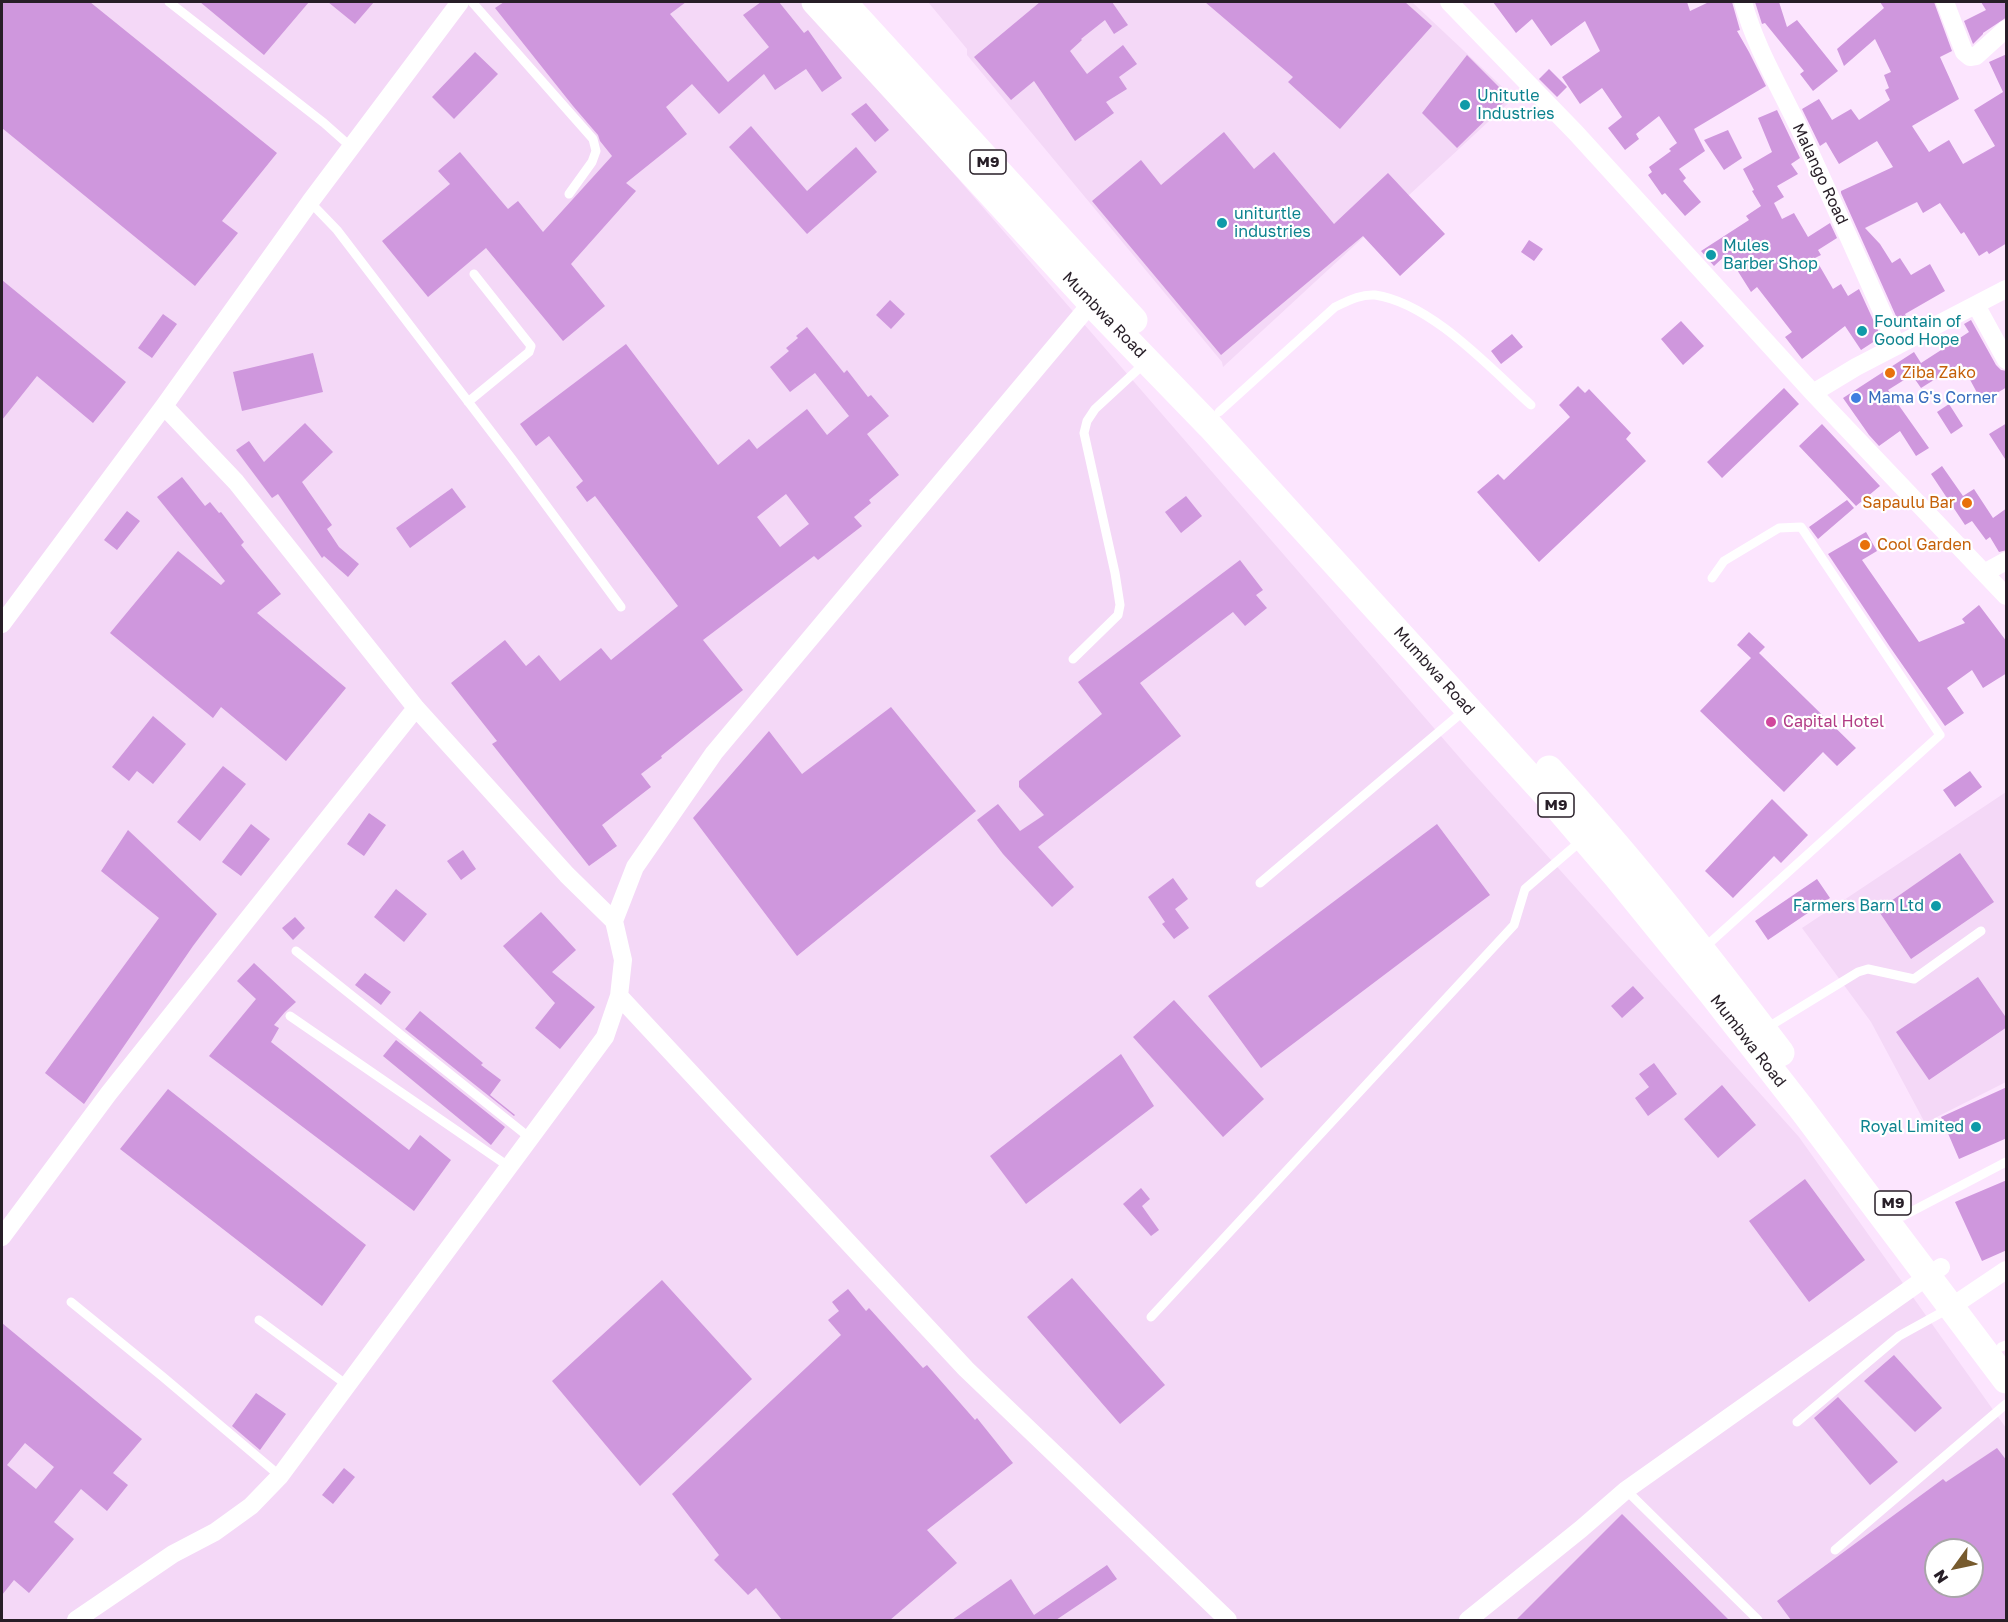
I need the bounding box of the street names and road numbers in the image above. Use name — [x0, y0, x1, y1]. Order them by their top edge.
street label: Malango Road — [1788, 120, 1852, 228]
road number: M9 — [970, 150, 1006, 174]
street label: Mumbwa Road — [1058, 268, 1150, 362]
street label: Mumbwa Road — [1389, 623, 1479, 719]
road number: M9 — [1538, 793, 1574, 817]
street label: Mumbwa Road — [1706, 991, 1790, 1091]
road number: M9 — [1875, 1191, 1911, 1215]

